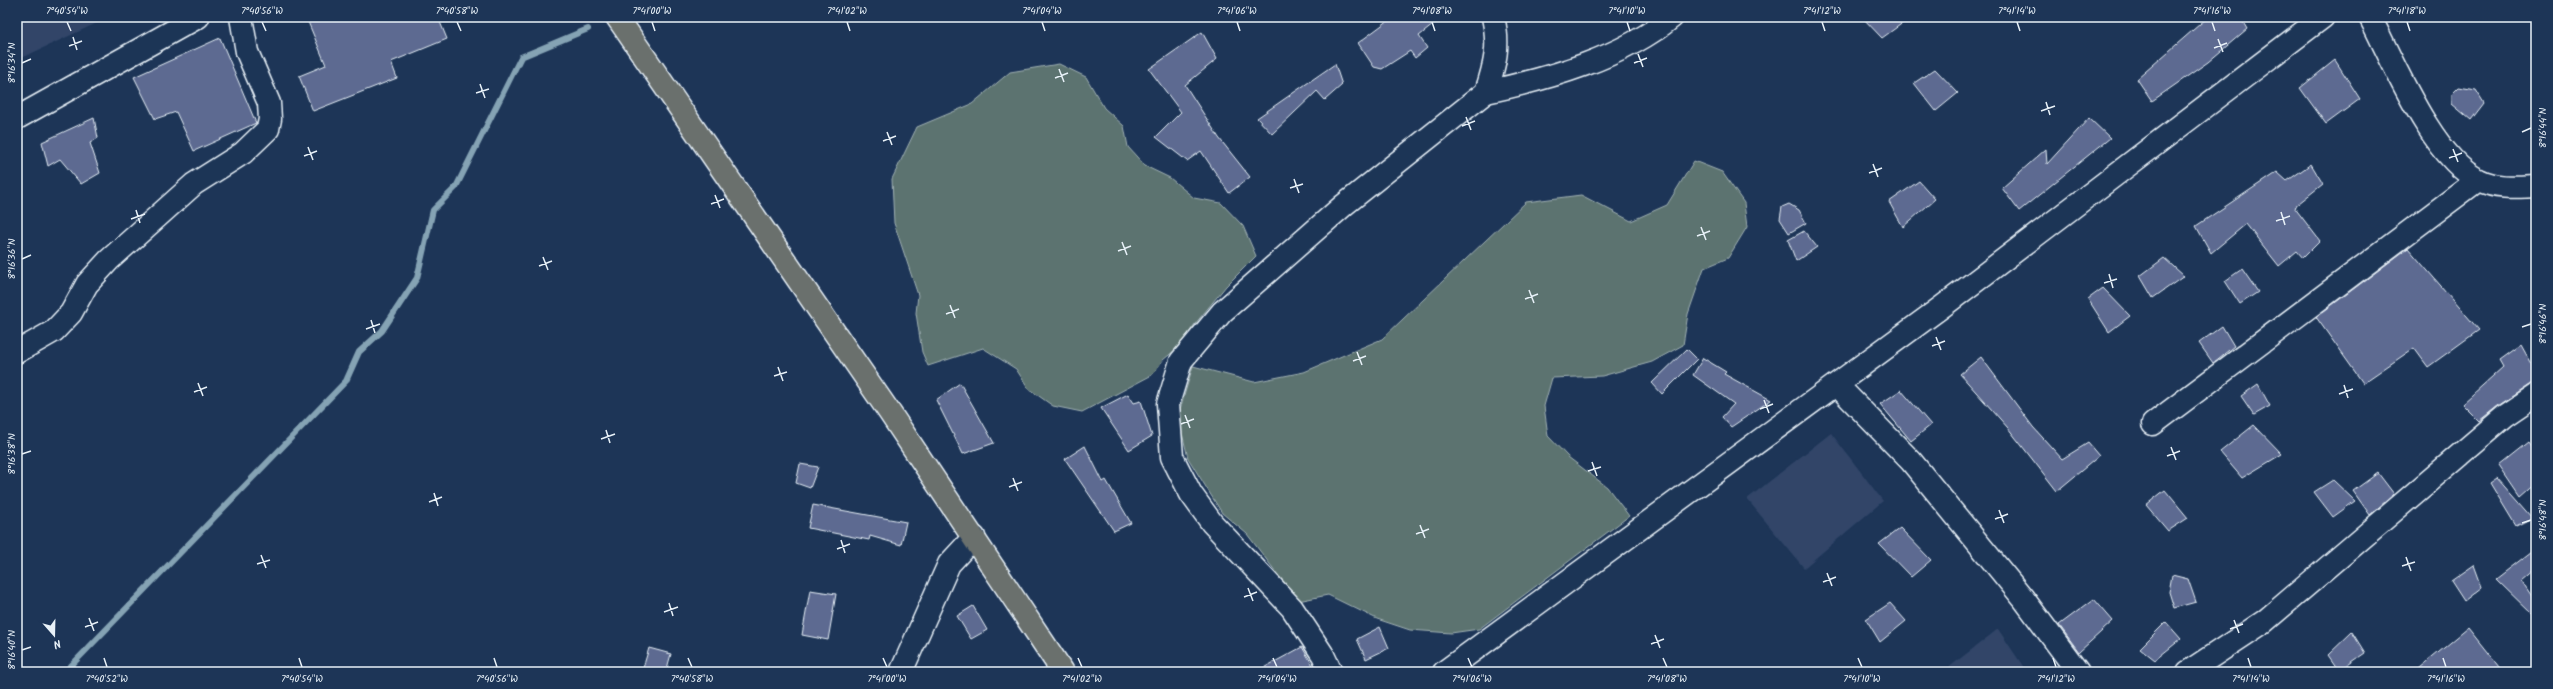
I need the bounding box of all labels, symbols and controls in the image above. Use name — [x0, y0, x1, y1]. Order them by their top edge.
text: 7°40'54"W — [46, 3, 88, 19]
text: 7°40'56"W — [241, 3, 283, 19]
text: 7°40'58"W — [436, 3, 478, 19]
text: 7°41'00"W — [632, 3, 672, 19]
text: 7°41'02"W — [827, 3, 867, 19]
text: 7°41'04"W — [1022, 3, 1062, 19]
text: 7°41'06"W — [1217, 3, 1257, 19]
text: 7°41'08"W — [1412, 3, 1452, 19]
text: 7°41'10"W — [1608, 3, 1646, 19]
text: 7°41'12"W — [1803, 3, 1841, 19]
text: 7°41'14"W — [1998, 3, 2036, 19]
text: 7°41'16"W — [2193, 3, 2231, 19]
text: 7°41'18"W — [2388, 3, 2426, 19]
text: 8°16'34"N — [4, 42, 20, 83]
text: 8°16'44"N — [2535, 107, 2551, 148]
text: 8°16'36"N — [4, 238, 20, 279]
text: 8°16'46"N — [2535, 303, 2551, 344]
text: 8°16'38"N — [4, 433, 20, 475]
text: 8°16'48"N — [2535, 499, 2551, 541]
north arrow — [34, 615, 74, 655]
text: 8°16'40"N — [4, 630, 20, 670]
text: N — [51, 634, 63, 653]
text: 7°40'52"W — [86, 671, 128, 687]
text: 7°40'54"W — [281, 671, 323, 687]
text: 7°40'56"W — [476, 671, 518, 687]
text: 7°40'58"W — [671, 671, 713, 687]
text: 7°41'00"W — [867, 671, 907, 687]
text: 7°41'02"W — [1062, 671, 1102, 687]
text: 7°41'04"W — [1257, 671, 1297, 687]
text: 7°41'06"W — [1452, 671, 1492, 687]
text: 7°41'08"W — [1647, 671, 1687, 687]
text: 7°41'10"W — [1843, 671, 1881, 687]
text: 7°41'12"W — [2037, 671, 2075, 687]
text: 7°41'14"W — [2232, 671, 2270, 687]
text: 7°41'16"W — [2427, 671, 2465, 687]

